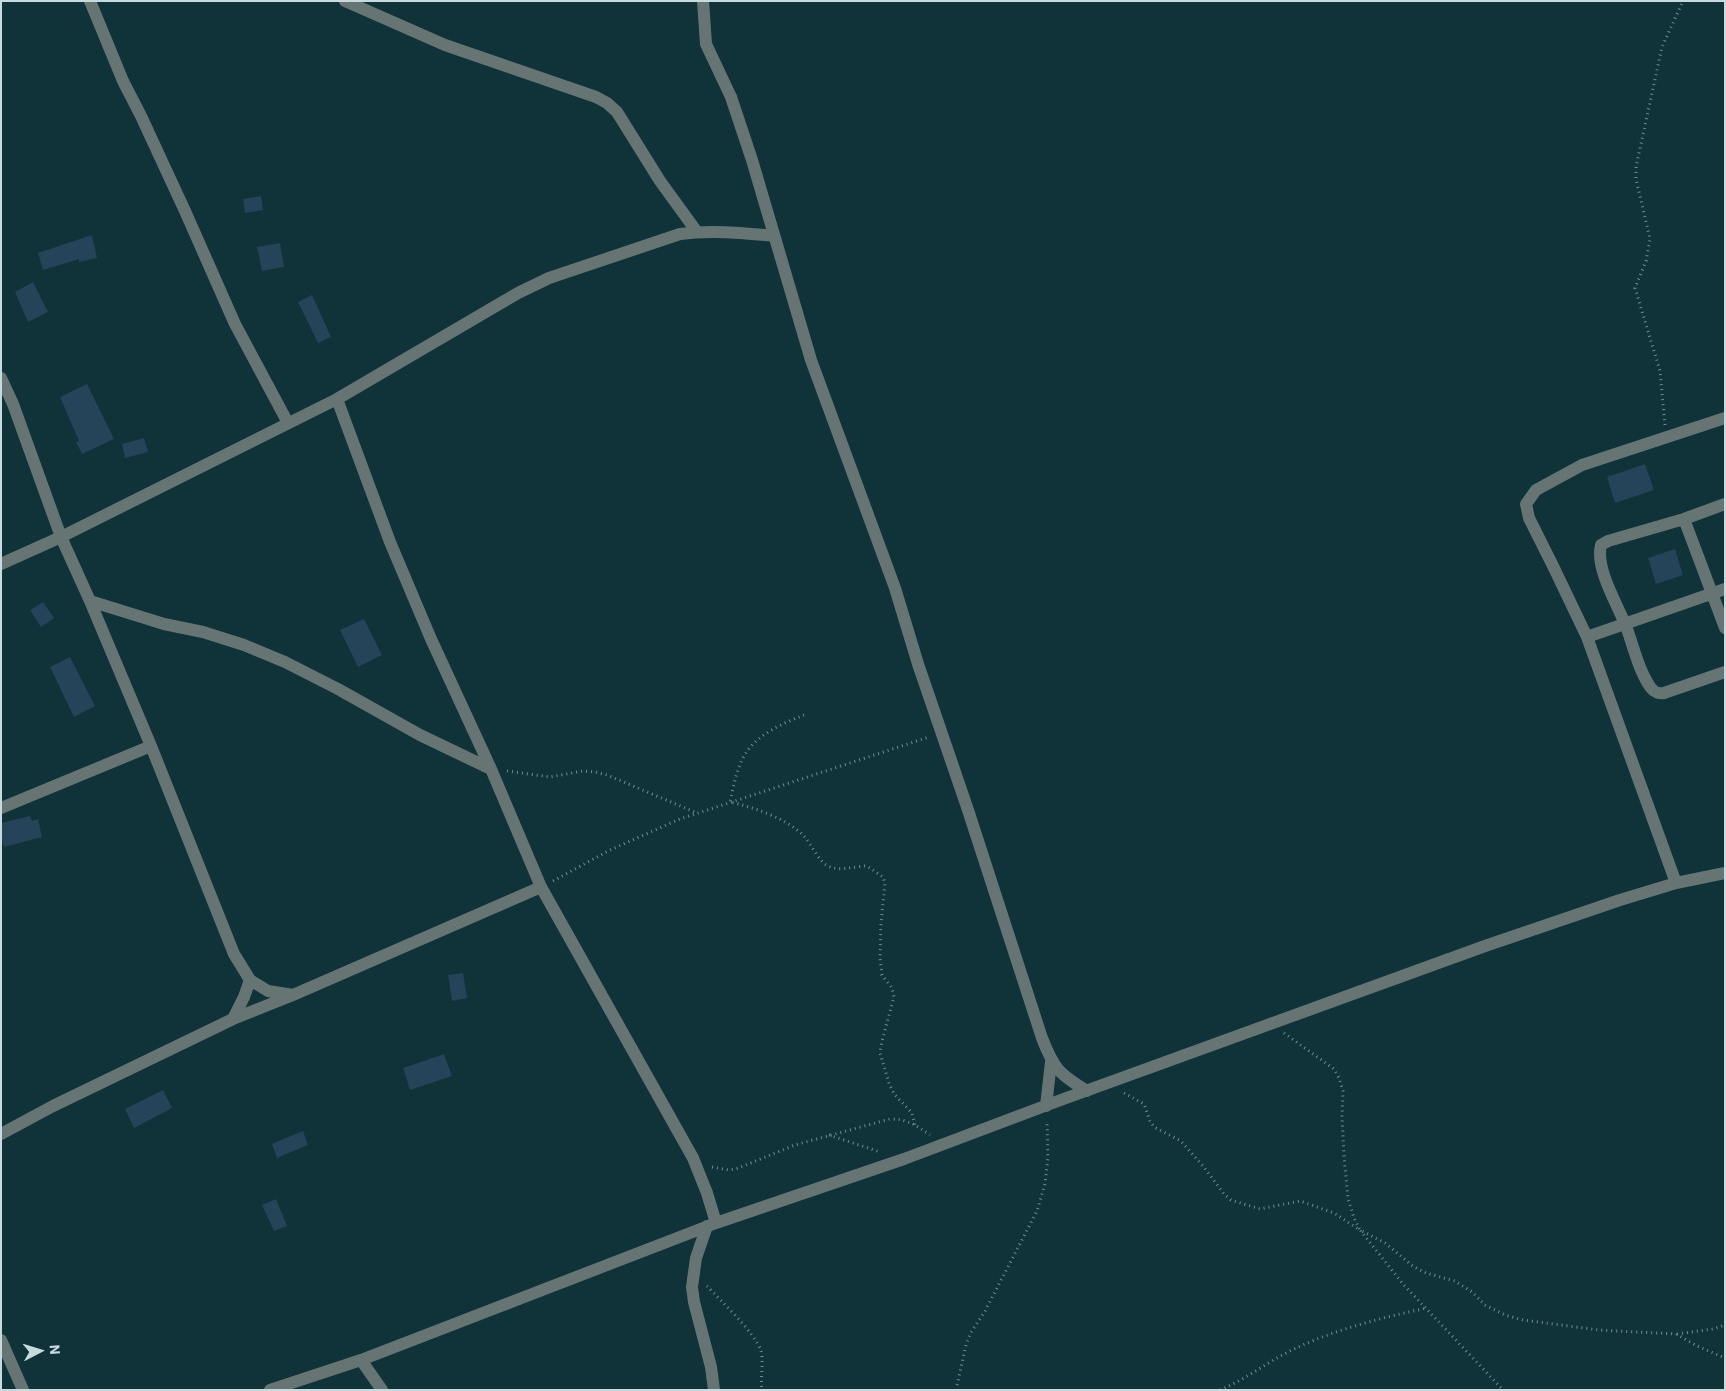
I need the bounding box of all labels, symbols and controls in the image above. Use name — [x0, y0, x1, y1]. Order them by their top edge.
north arrow — [15, 1326, 65, 1376]
text: N — [46, 1344, 64, 1356]

